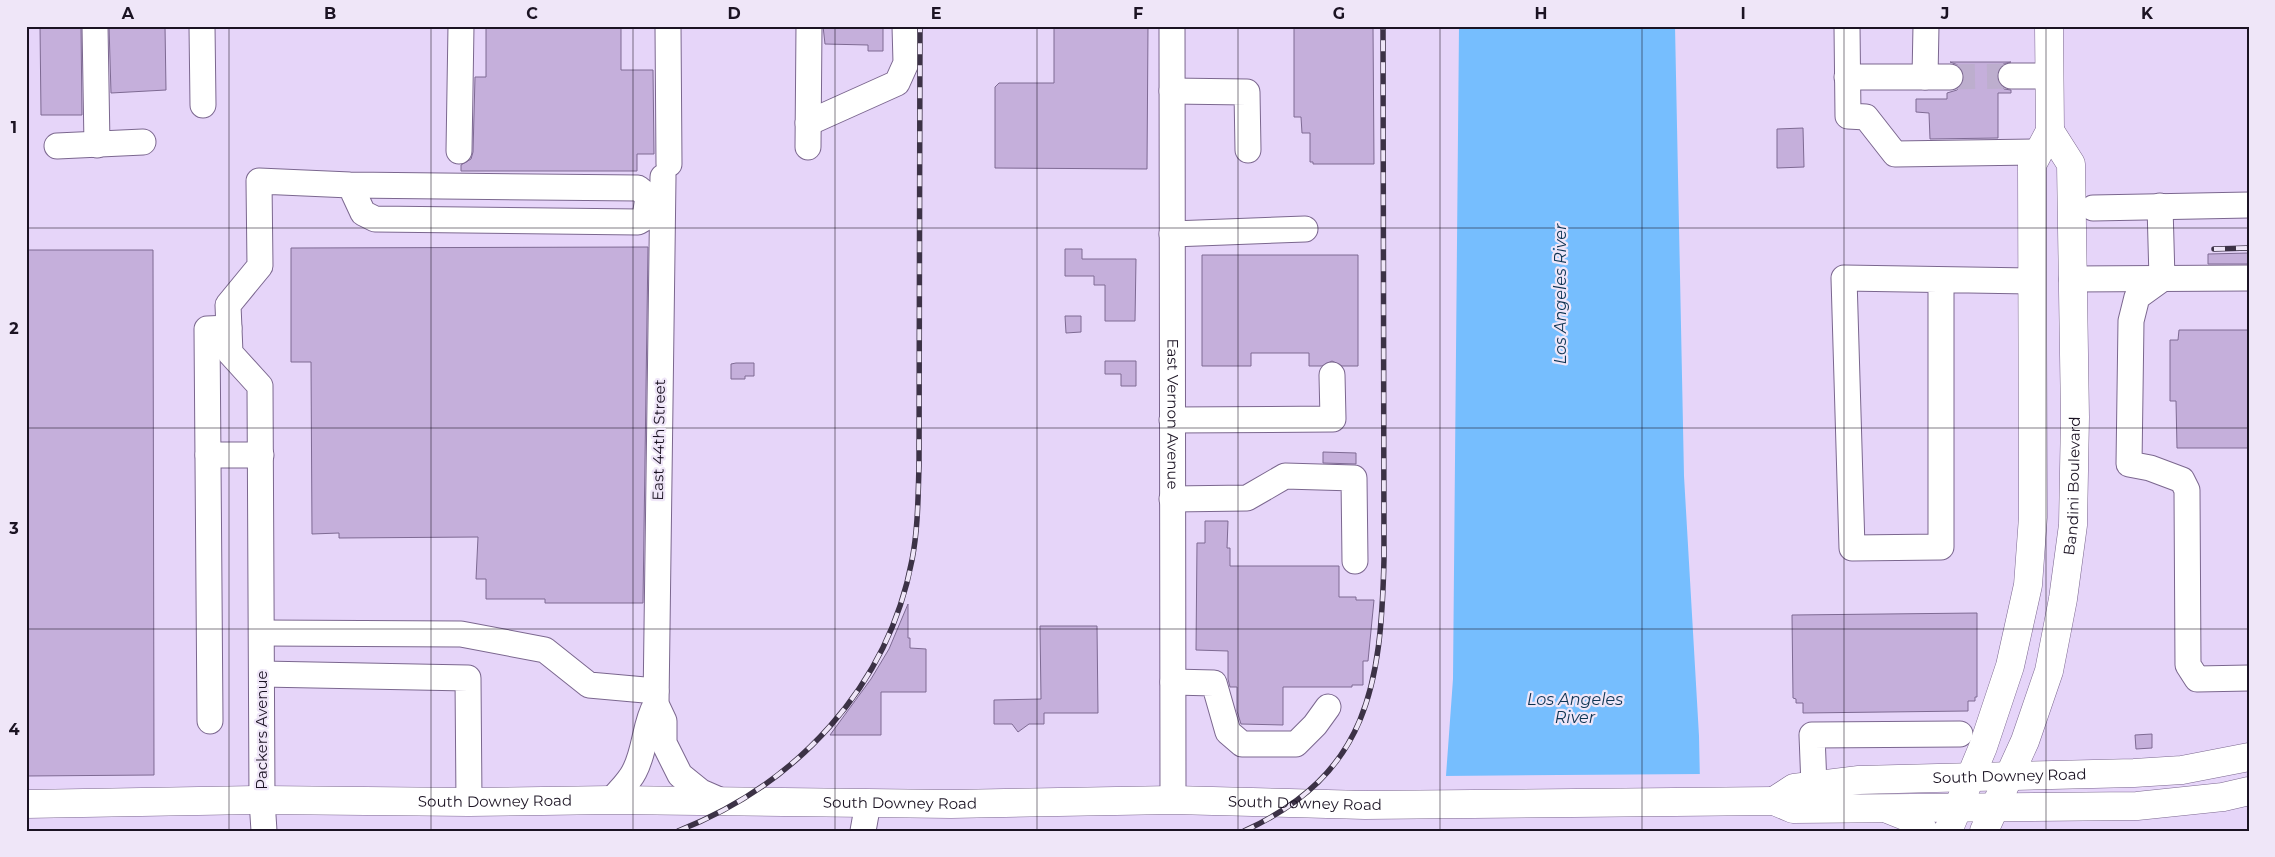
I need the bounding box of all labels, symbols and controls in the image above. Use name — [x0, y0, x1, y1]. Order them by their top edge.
text: A — [121, 4, 135, 23]
text: B — [324, 4, 336, 23]
text: C — [526, 4, 538, 23]
text: D — [727, 4, 741, 23]
text: E — [931, 4, 941, 23]
text: F — [1133, 4, 1143, 23]
text: G — [1333, 4, 1345, 23]
text: H — [1535, 4, 1547, 23]
text: I — [1740, 4, 1746, 23]
text: J — [1940, 4, 1949, 23]
text: K — [2141, 4, 2154, 23]
text: 1 — [11, 118, 17, 137]
water label: Los Angeles River — [1551, 223, 1570, 364]
text: 2 — [9, 319, 19, 338]
street label: East Vernon Avenue — [1163, 338, 1183, 490]
street label: East 44th Street — [648, 379, 669, 501]
street label: Bandini Boulevard — [2059, 416, 2084, 556]
text: 3 — [8, 519, 19, 538]
street label: Packers Avenue — [252, 670, 271, 790]
water label: Los Angeles River — [1527, 690, 1623, 727]
text: 4 — [8, 720, 20, 739]
street label: South Downey Road — [1932, 764, 2087, 787]
street label: South Downey Road — [418, 791, 572, 811]
street label: South Downey Road — [1228, 791, 1382, 814]
street label: South Downey Road — [823, 792, 977, 813]

